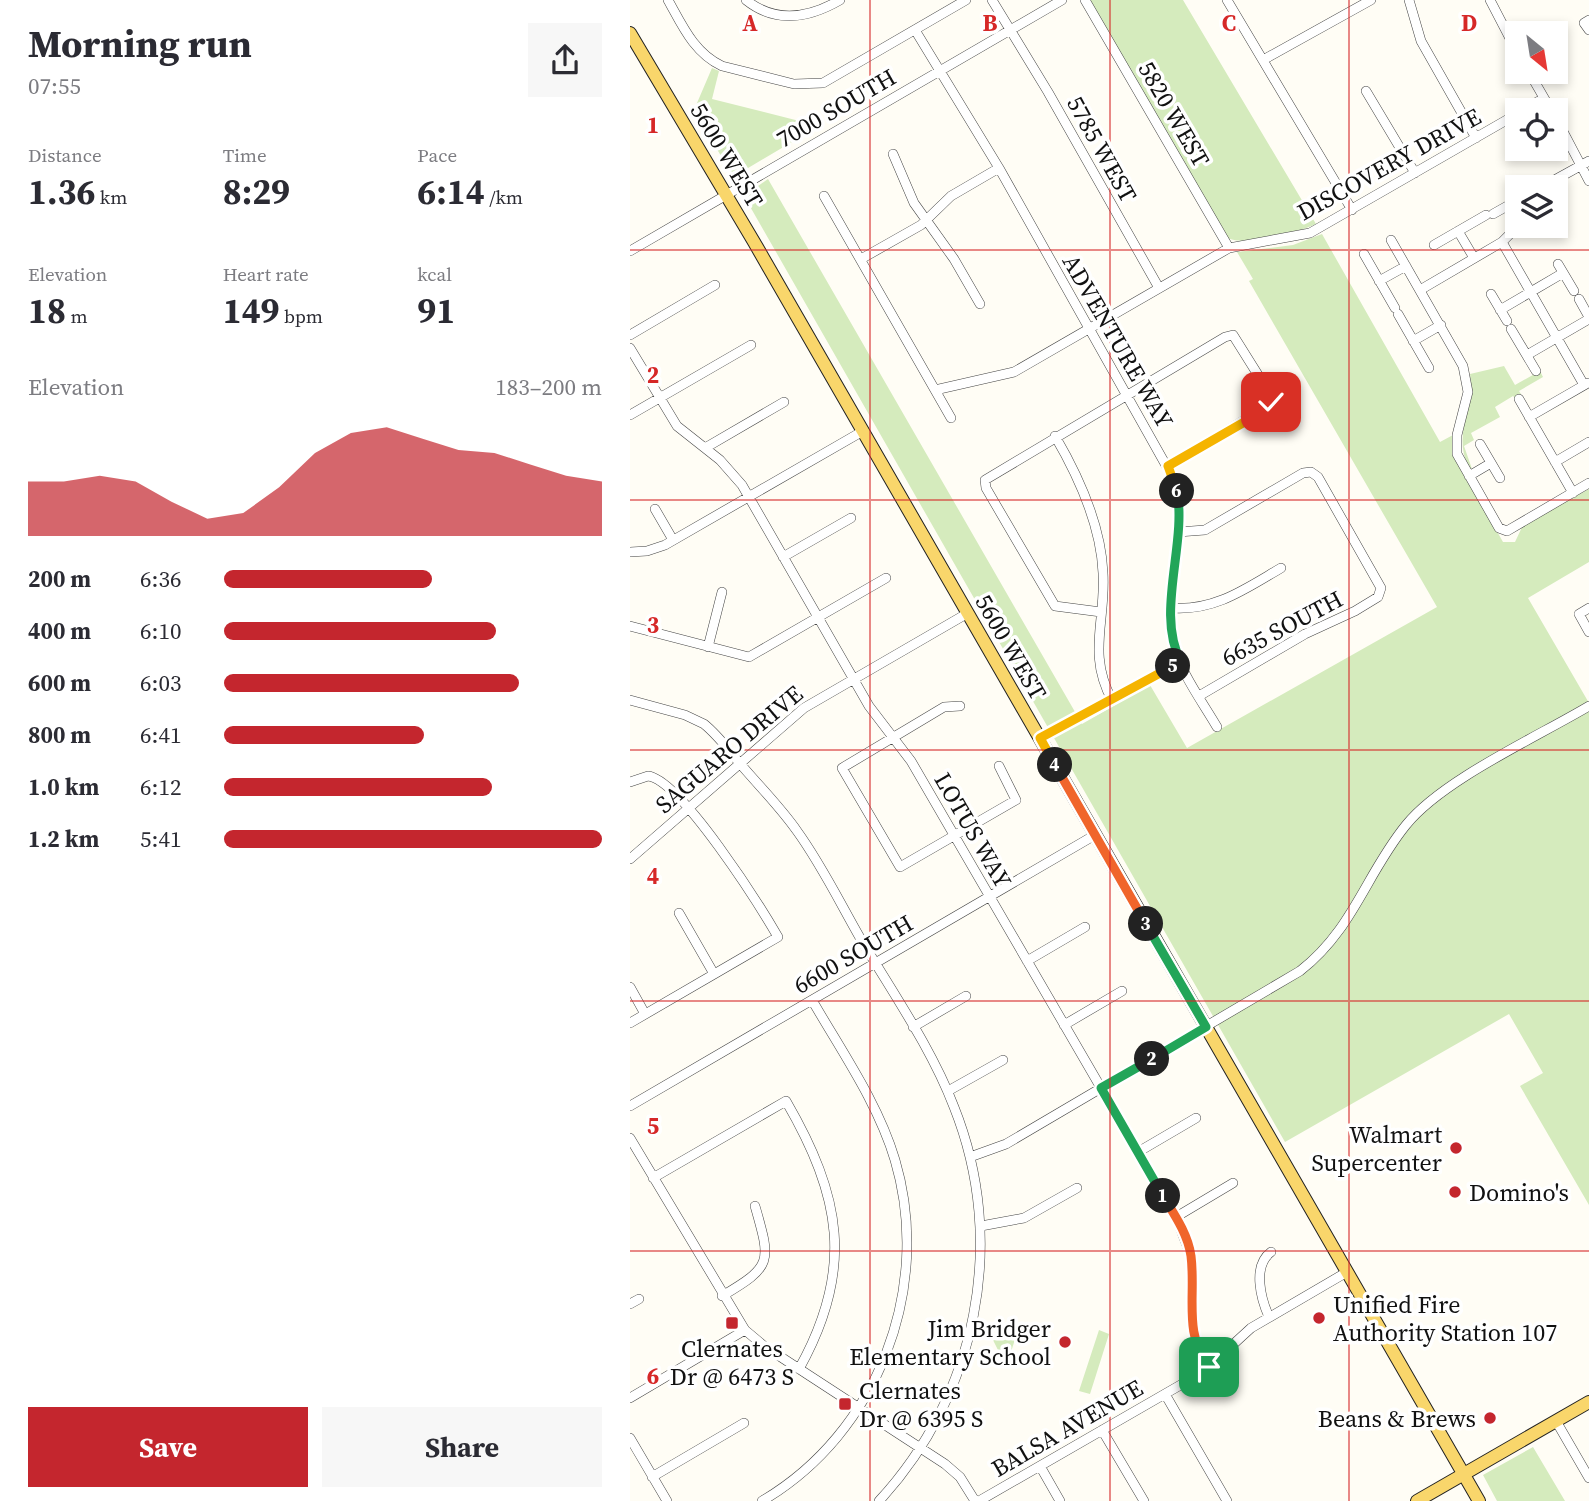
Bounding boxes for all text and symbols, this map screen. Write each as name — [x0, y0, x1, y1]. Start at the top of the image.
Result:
text: A — [742, 7, 758, 39]
text: B — [983, 7, 998, 39]
text: C — [1222, 7, 1236, 39]
text: D — [1461, 7, 1477, 39]
text: Morning run — [28, 18, 252, 70]
north arrow — [1505, 21, 1568, 84]
map controls — [1505, 21, 1568, 238]
button: share — [528, 23, 602, 97]
street label: 5820 WEST — [1130, 55, 1218, 173]
street label: 7000 SOUTH — [770, 60, 902, 156]
text: 07:55 — [28, 70, 81, 102]
street label: 5785 WEST — [1059, 90, 1145, 209]
street label: 5600 WEST — [683, 96, 772, 214]
button: locate — [1505, 98, 1568, 161]
street label: DISCOVERY DRIVE — [1291, 100, 1487, 228]
text: 1 — [647, 109, 659, 141]
text: Distance — [28, 142, 102, 168]
text: Time — [223, 142, 267, 168]
text: Pace — [417, 142, 457, 168]
text: 1.36 — [28, 168, 95, 216]
text: 8:29 — [223, 168, 290, 216]
text: 6:14 — [417, 168, 485, 216]
button: layers — [1505, 175, 1568, 238]
text: km — [95, 184, 127, 210]
text: /km — [485, 184, 523, 210]
street label: ADVENTURE WAY — [1055, 248, 1181, 434]
text: Elevation — [28, 261, 107, 287]
text: Heart rate — [223, 261, 309, 287]
text: kcal — [417, 261, 452, 287]
text: 18 — [28, 287, 66, 335]
text: 149 — [223, 287, 280, 335]
text: 91 — [417, 287, 455, 335]
text: m — [66, 303, 88, 329]
text: bpm — [280, 303, 323, 329]
text: 2 — [647, 359, 659, 391]
text: Elevation — [28, 371, 124, 403]
text: 183–200 m — [495, 371, 602, 403]
pin — [1241, 372, 1301, 432]
icon: check — [1252, 383, 1290, 421]
pin: 6 — [1160, 474, 1194, 508]
text: 6 — [1171, 477, 1182, 503]
text: 200 m — [28, 563, 91, 595]
text: 6:36 — [140, 563, 181, 595]
street label: 6635 SOUTH — [1216, 582, 1348, 674]
street label: 5600 WEST — [967, 588, 1055, 706]
text: 3 — [647, 609, 659, 641]
text: 400 m — [28, 615, 91, 647]
text: 6:10 — [140, 615, 181, 647]
pin: 5 — [1156, 648, 1190, 684]
text: 5 — [1167, 652, 1178, 678]
text: 600 m — [28, 667, 91, 699]
text: 6:03 — [140, 667, 181, 699]
street label: SAGUARO DRIVE — [648, 677, 810, 821]
text: 800 m — [28, 719, 91, 751]
text: 6:41 — [140, 719, 181, 751]
pin: 4 — [1038, 748, 1072, 782]
text: 4 — [1049, 751, 1060, 777]
street label: LOTUS WAY — [927, 766, 1019, 894]
text: 1.0 km — [28, 771, 99, 803]
text: 6:12 — [140, 771, 181, 803]
text: 1.2 km — [28, 823, 99, 855]
text: 5:41 — [140, 823, 181, 855]
text: 4 — [647, 860, 659, 892]
street label: 6600 SOUTH — [787, 906, 919, 1002]
pin: 3 — [1128, 906, 1164, 942]
text: 3 — [1140, 910, 1151, 936]
pin: 2 — [1134, 1042, 1170, 1076]
text: 2 — [1146, 1045, 1157, 1071]
text: 5 — [647, 1110, 659, 1142]
place label: Walmart Supercenter — [1311, 1118, 1442, 1179]
marker: Walmart Supercenter — [1448, 1140, 1464, 1156]
place label: Domino's — [1469, 1176, 1569, 1209]
pin: 1 — [1146, 1178, 1180, 1214]
text: 1 — [1157, 1182, 1168, 1208]
marker: Domino's — [1447, 1184, 1463, 1200]
place label: Unified Fire Authority Station 107 — [1333, 1288, 1557, 1349]
marker: Unified Fire Authority Station 107 — [1311, 1310, 1327, 1326]
place label: Jim Bridger Elementary School — [849, 1312, 1051, 1373]
marker: Clernates Dr @ 6473 S — [724, 1315, 740, 1331]
place label: Clernates Dr @ 6473 S — [670, 1332, 794, 1393]
marker: Jim Bridger Elementary School — [1057, 1334, 1073, 1350]
pin — [1179, 1337, 1239, 1397]
icon: arrive — [1190, 1348, 1228, 1386]
text: 6 — [647, 1360, 659, 1392]
street label: BALSA AVENUE — [985, 1371, 1149, 1485]
place label: Clernates Dr @ 6395 S — [859, 1374, 983, 1435]
marker: Clernates Dr @ 6395 S — [837, 1396, 853, 1412]
place label: Beans & Brews — [1318, 1402, 1476, 1435]
button: Save — [28, 1407, 308, 1487]
button: Share — [322, 1407, 602, 1487]
marker: Beans & Brews — [1482, 1410, 1498, 1426]

